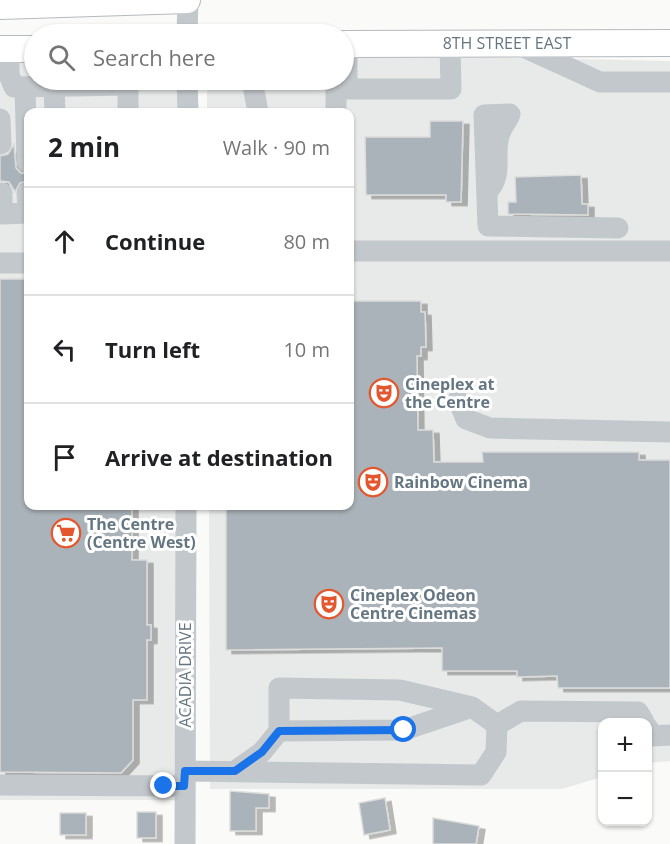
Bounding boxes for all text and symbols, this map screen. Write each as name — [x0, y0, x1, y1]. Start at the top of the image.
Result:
search box — [24, 24, 354, 90]
street label: 8TH STREET EAST — [443, 32, 572, 54]
icon: search — [45, 41, 78, 74]
text: Search here — [93, 42, 216, 72]
text: 2 min — [48, 129, 120, 165]
text: Walk · 90 m — [223, 134, 330, 161]
icon: ahead — [48, 225, 81, 258]
text: Continue — [105, 226, 205, 256]
text: 80 m — [283, 228, 330, 255]
icon: left — [48, 333, 81, 366]
text: Turn left — [105, 334, 200, 364]
text: 10 m — [283, 336, 330, 363]
place label: Cineplex at the Centre — [405, 373, 495, 413]
theatre icon: Cineplex at the Centre — [368, 377, 400, 409]
icon: arrive — [48, 441, 81, 474]
text: Arrive at destination — [105, 442, 333, 472]
theatre icon: Rainbow Cinema — [357, 466, 389, 498]
place label: Rainbow Cinema — [394, 471, 528, 493]
place label: The Centre (Centre West) — [87, 513, 196, 553]
supermarket icon: The Centre (Centre West) — [50, 517, 82, 549]
place label: Cineplex Odeon Centre Cinemas — [350, 584, 476, 624]
theatre icon: Cineplex Odeon Centre Cinemas — [313, 588, 345, 620]
street label: ACADIA DRIVE — [174, 622, 196, 728]
route start — [390, 716, 416, 742]
map controls — [598, 718, 652, 826]
button: + — [598, 718, 652, 772]
route end — [150, 772, 176, 798]
button: − — [598, 772, 652, 826]

